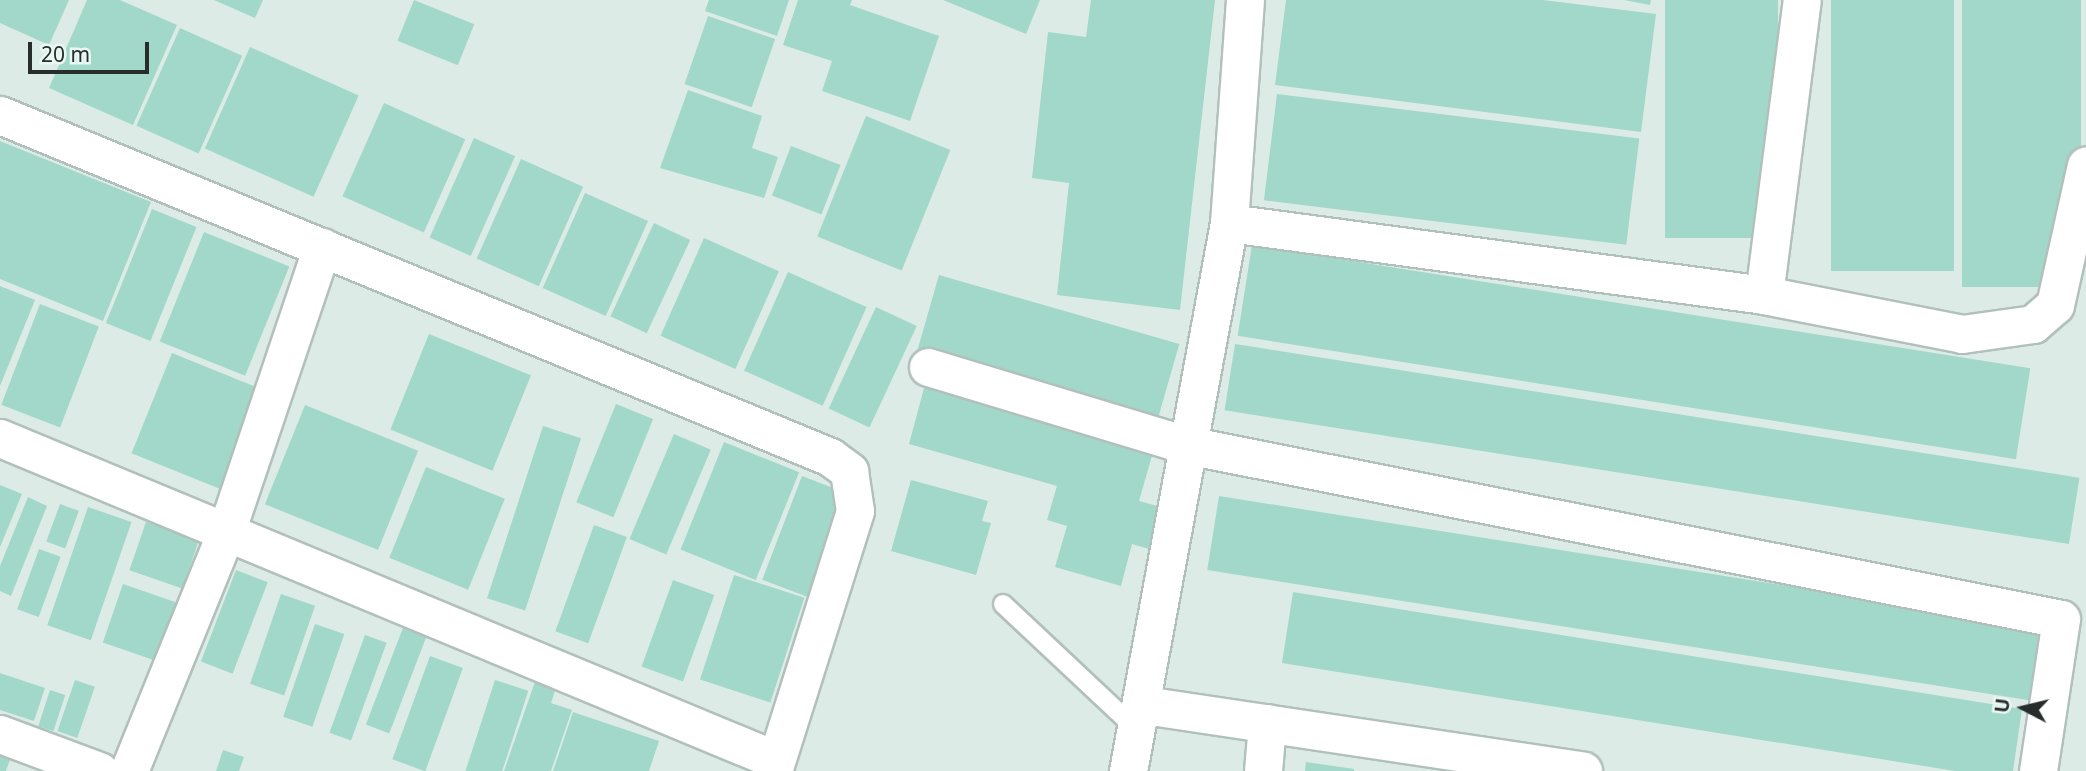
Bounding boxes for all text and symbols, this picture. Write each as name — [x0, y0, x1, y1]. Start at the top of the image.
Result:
scale bar — [32, 28, 152, 72]
text: 20 m — [41, 40, 90, 68]
north arrow — [1988, 673, 2058, 743]
text: U — [1988, 697, 2016, 714]

